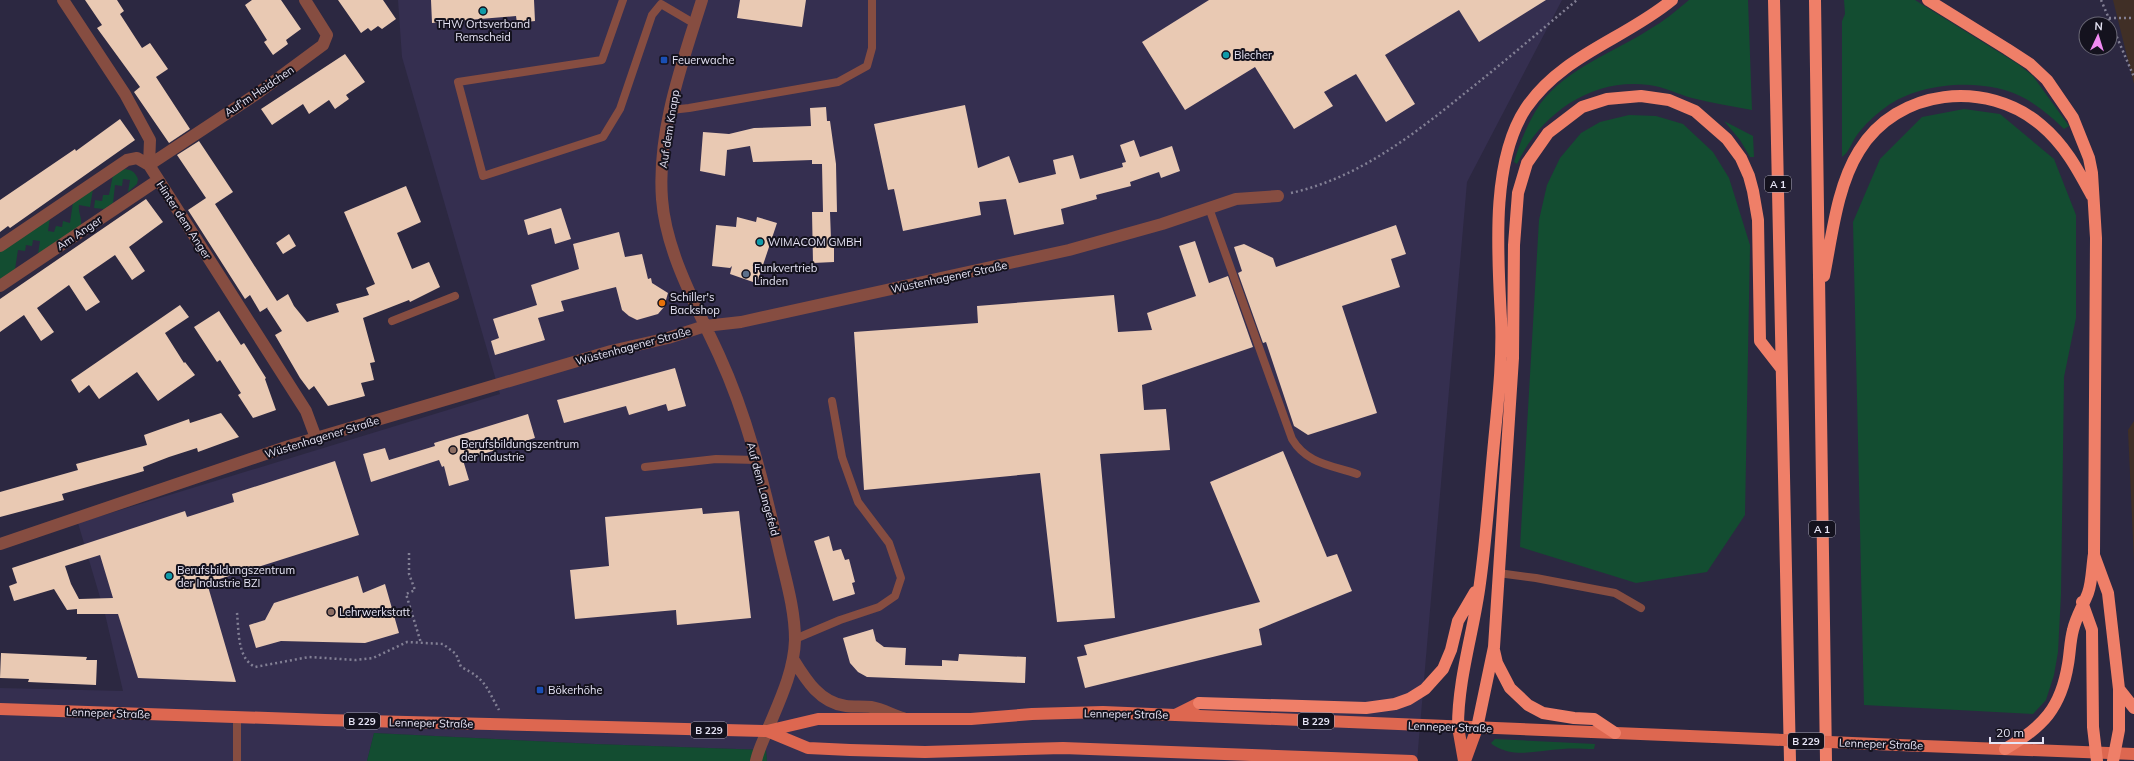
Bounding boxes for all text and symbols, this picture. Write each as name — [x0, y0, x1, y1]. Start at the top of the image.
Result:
marker: THW Ortsverband Remscheid — [478, 6, 488, 16]
north arrow — [2078, 16, 2118, 56]
place label: THW Ortsverband Remscheid — [436, 17, 530, 44]
text: N — [2094, 19, 2103, 33]
place label: Blecher — [1234, 48, 1272, 62]
marker: Blecher — [1221, 50, 1231, 60]
place label: Feuerwache — [672, 53, 735, 67]
marker: Feuerwache — [659, 55, 669, 65]
street label: Auf'm Heidchen — [221, 63, 297, 119]
street label: Auf dem Knapp — [656, 88, 682, 169]
road number: A 1 — [1765, 176, 1791, 192]
street label: Hinter dem Anger — [154, 178, 214, 262]
street label: Am Anger — [54, 213, 104, 253]
place label: WIMACOM GMBH — [768, 235, 862, 249]
marker: WIMACOM GMBH — [755, 237, 765, 247]
street label: Wüstenhagener Straße — [889, 258, 1009, 296]
place label: Funkvertrieb Linden — [754, 261, 818, 288]
marker: Funkvertrieb Linden — [741, 269, 751, 279]
place label: Schiller's Backshop — [670, 290, 720, 317]
marker: Schiller's Backshop — [657, 298, 667, 308]
street label: Wüstenhagener Straße — [574, 324, 692, 368]
street label: Wüstenhagener Straße — [263, 413, 381, 461]
place label: Berufsbildungszentrum der Industrie — [461, 437, 579, 464]
street label: Auf dem Langefeld — [744, 441, 782, 537]
marker: Berufsbildungszentrum der Industrie — [448, 445, 458, 455]
road number: A 1 — [1809, 521, 1835, 537]
place label: Berufsbildungszentrum der Industrie BZI — [177, 563, 295, 590]
marker: Berufsbildungszentrum der Industrie BZI — [164, 571, 174, 581]
place label: Lehrwerkstatt — [339, 605, 410, 619]
marker: Lehrwerkstatt — [326, 607, 336, 617]
place label: Bökerhöhe — [548, 683, 602, 697]
marker: Bökerhöhe — [535, 685, 545, 695]
street label: Lenneper Straße — [66, 705, 150, 721]
street label: Lenneper Straße — [1084, 706, 1168, 722]
road number: B 229 — [344, 713, 380, 729]
road number: B 229 — [1298, 713, 1334, 729]
street label: Lenneper Straße — [389, 715, 473, 731]
street label: Lenneper Straße — [1408, 719, 1492, 735]
scale bar — [1990, 719, 2043, 745]
road number: B 229 — [691, 722, 727, 738]
text: 20 m — [1996, 725, 2024, 740]
road number: B 229 — [1788, 733, 1824, 749]
street label: Lenneper Straße — [1839, 736, 1923, 752]

